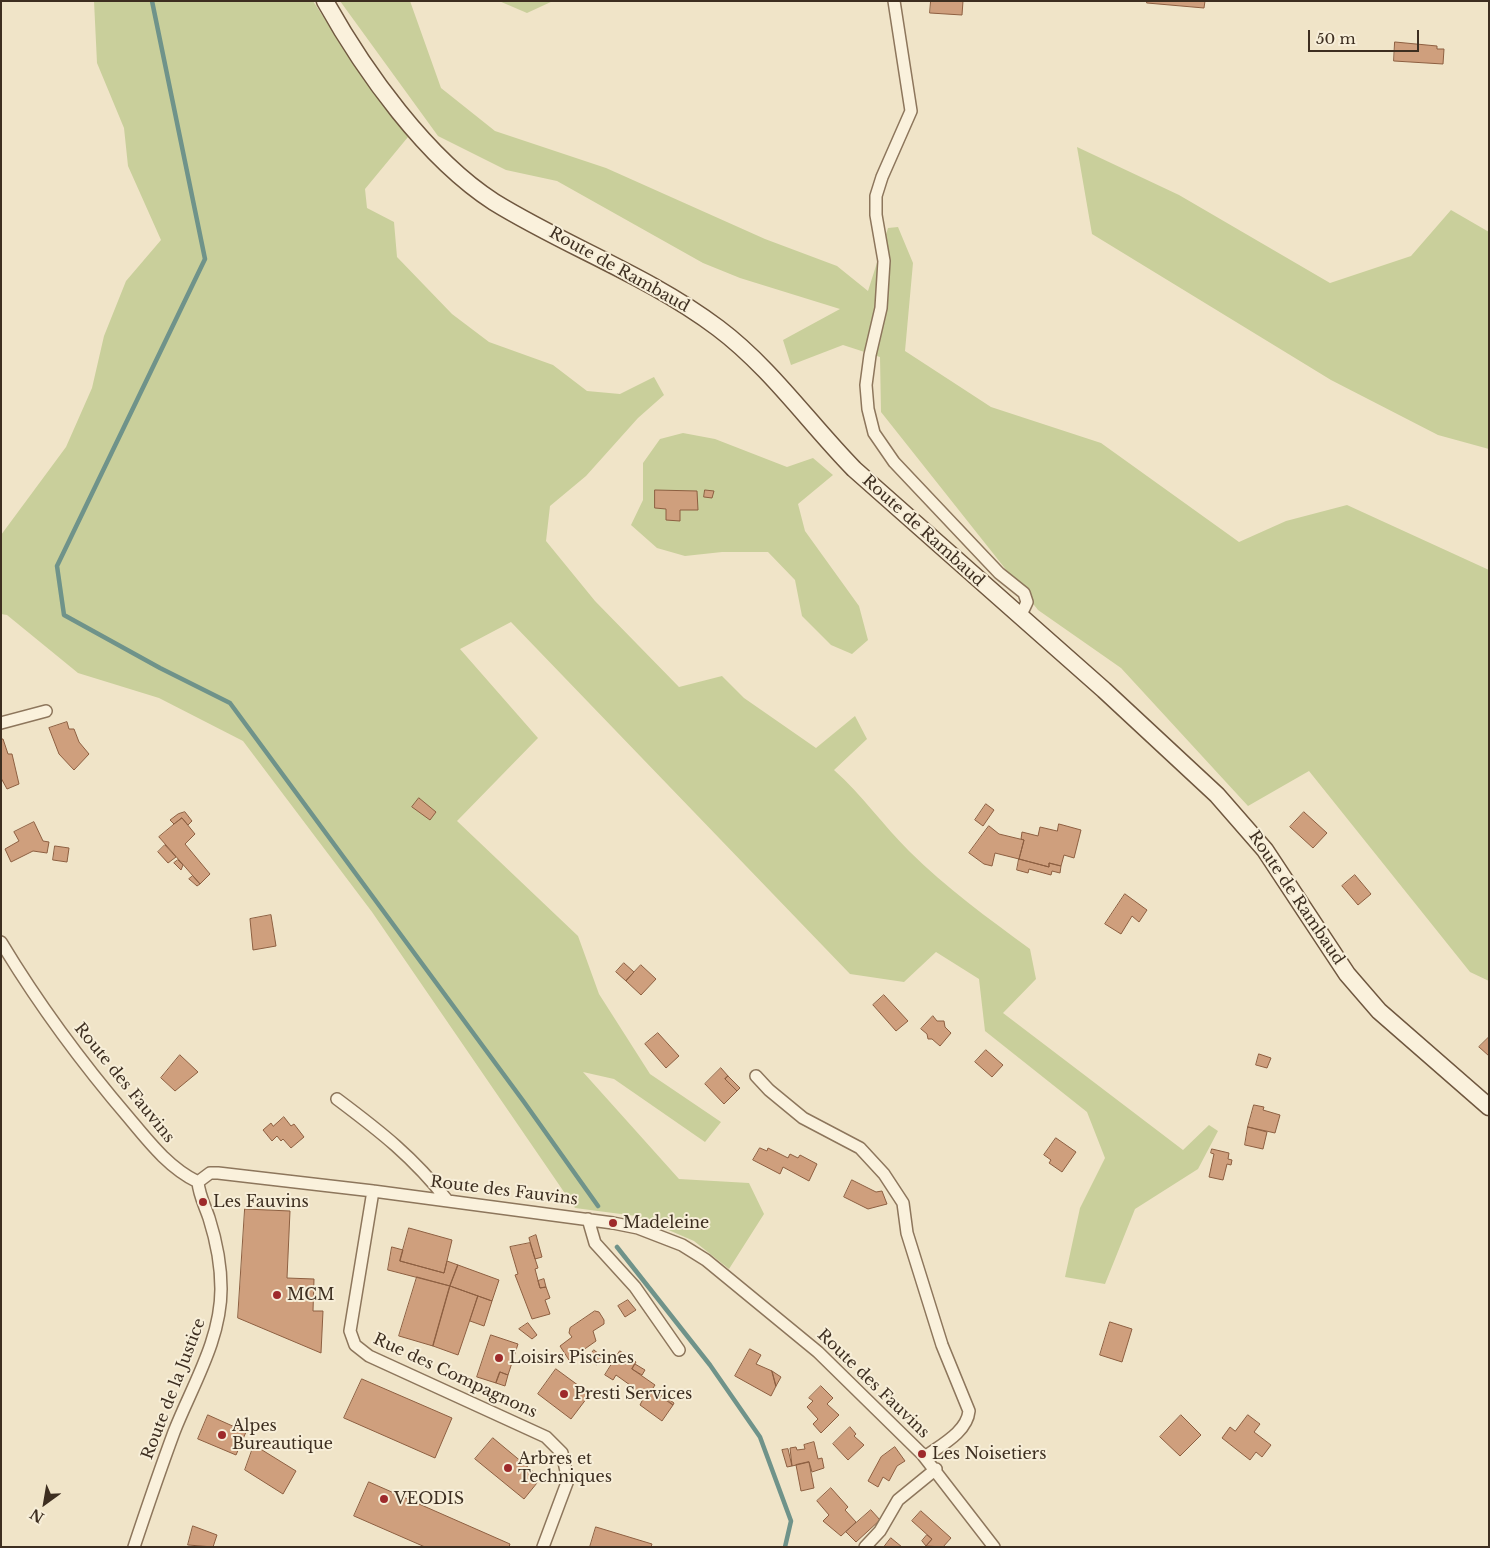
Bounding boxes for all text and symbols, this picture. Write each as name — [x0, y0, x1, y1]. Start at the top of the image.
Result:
scale bar — [1310, 20, 1421, 52]
text: 50 m — [1316, 29, 1356, 48]
street label: Route de Rambaud — [545, 223, 693, 317]
street label: Route de Rambaud — [858, 471, 988, 591]
street label: Route de Rambaud — [1244, 827, 1348, 969]
street label: Route des Fauvins — [70, 1019, 178, 1147]
street label: Route des Fauvins — [429, 1172, 579, 1210]
place label: Les Fauvins — [213, 1192, 309, 1212]
marker: Les Fauvins — [197, 1196, 209, 1208]
place label: Madeleine — [623, 1213, 709, 1233]
marker: Madeleine — [607, 1217, 619, 1229]
place label: MCM — [287, 1285, 335, 1305]
marker: MCM — [271, 1289, 283, 1301]
street label: Route de la Justice — [138, 1316, 210, 1462]
street label: Route des Fauvins — [813, 1326, 933, 1442]
street label: Rue des Compagnons — [370, 1330, 540, 1422]
place label: Loisirs Piscines — [509, 1348, 634, 1368]
marker: Loisirs Piscines — [493, 1352, 505, 1364]
place label: Presti Services — [574, 1384, 692, 1404]
marker: Presti Services — [558, 1388, 570, 1400]
place label: Alpes Bureautique — [232, 1416, 333, 1454]
marker: Alpes Bureautique — [216, 1429, 228, 1441]
place label: Les Noisetiers — [932, 1444, 1047, 1464]
marker: Les Noisetiers — [916, 1448, 928, 1460]
place label: Arbres et Techniques — [518, 1449, 612, 1487]
marker: Arbres et Techniques — [502, 1462, 514, 1474]
north arrow — [20, 1478, 70, 1528]
place label: VEODIS — [394, 1489, 464, 1509]
marker: VEODIS — [378, 1493, 390, 1505]
text: N — [27, 1505, 47, 1527]

